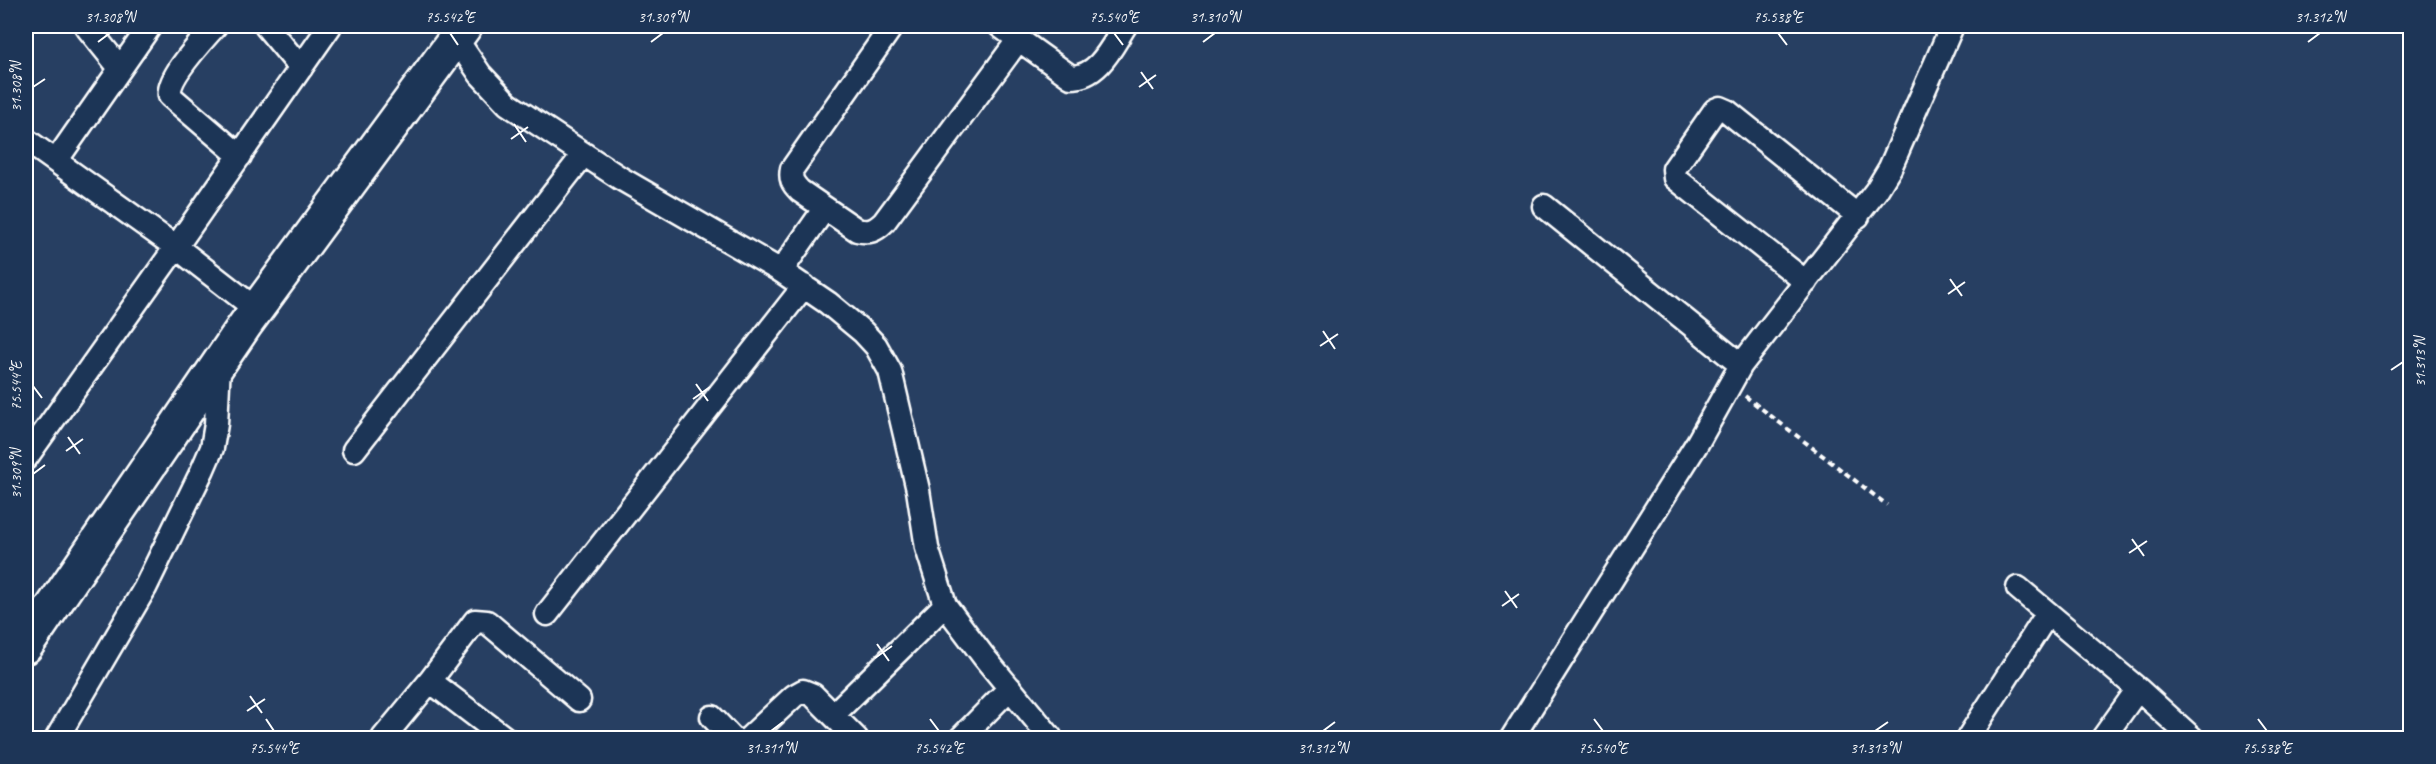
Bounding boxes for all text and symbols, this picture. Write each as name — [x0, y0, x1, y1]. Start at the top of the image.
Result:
text: 31.308°N — [85, 8, 138, 27]
text: 75.542°E — [426, 8, 477, 27]
text: 31.309°N — [638, 8, 691, 27]
text: 75.540°E — [1090, 8, 1141, 27]
text: 31.310°N — [1190, 8, 1243, 27]
text: 75.538°E — [1754, 8, 1805, 27]
text: 31.312°N — [2295, 8, 2348, 27]
text: 31.308°N — [7, 59, 26, 112]
text: 31.313°N — [2411, 334, 2430, 387]
text: 75.544°E — [7, 359, 26, 410]
text: 31.309°N — [7, 446, 26, 499]
text: 75.544°E — [250, 739, 301, 758]
text: 31.311°N — [746, 739, 799, 758]
text: 75.542°E — [915, 739, 966, 758]
text: 31.312°N — [1298, 739, 1351, 758]
text: 75.540°E — [1579, 739, 1630, 758]
text: 31.313°N — [1850, 739, 1903, 758]
text: 75.538°E — [2243, 739, 2294, 758]

